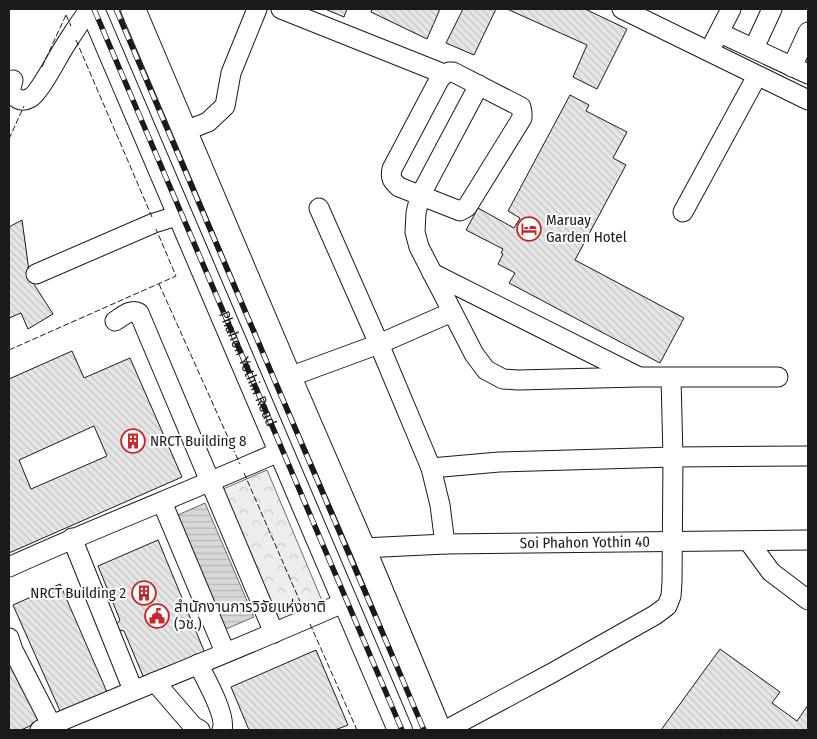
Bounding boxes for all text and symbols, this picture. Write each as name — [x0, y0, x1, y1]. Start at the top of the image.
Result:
place label: Maruay Garden Hotel — [546, 211, 627, 246]
hotel icon: Maruay Garden Hotel — [516, 216, 542, 242]
street label: Phahon Yothin Road — [215, 308, 280, 429]
building icon: NRCT Building 8 — [120, 428, 146, 454]
place label: NRCT Building 8 — [150, 432, 247, 450]
street label: Soi Phahon Yothin 40 — [520, 533, 650, 552]
building icon: NRCT Building 2 — [131, 580, 157, 606]
place label: NRCT Building 2 — [30, 584, 126, 602]
place label: สำนักงานการวิจัยแห่งชาติ (วช.) — [174, 598, 326, 633]
public building icon: สำนักงานการวิจัยแห่งชาติ (วช.) — [144, 603, 170, 629]

